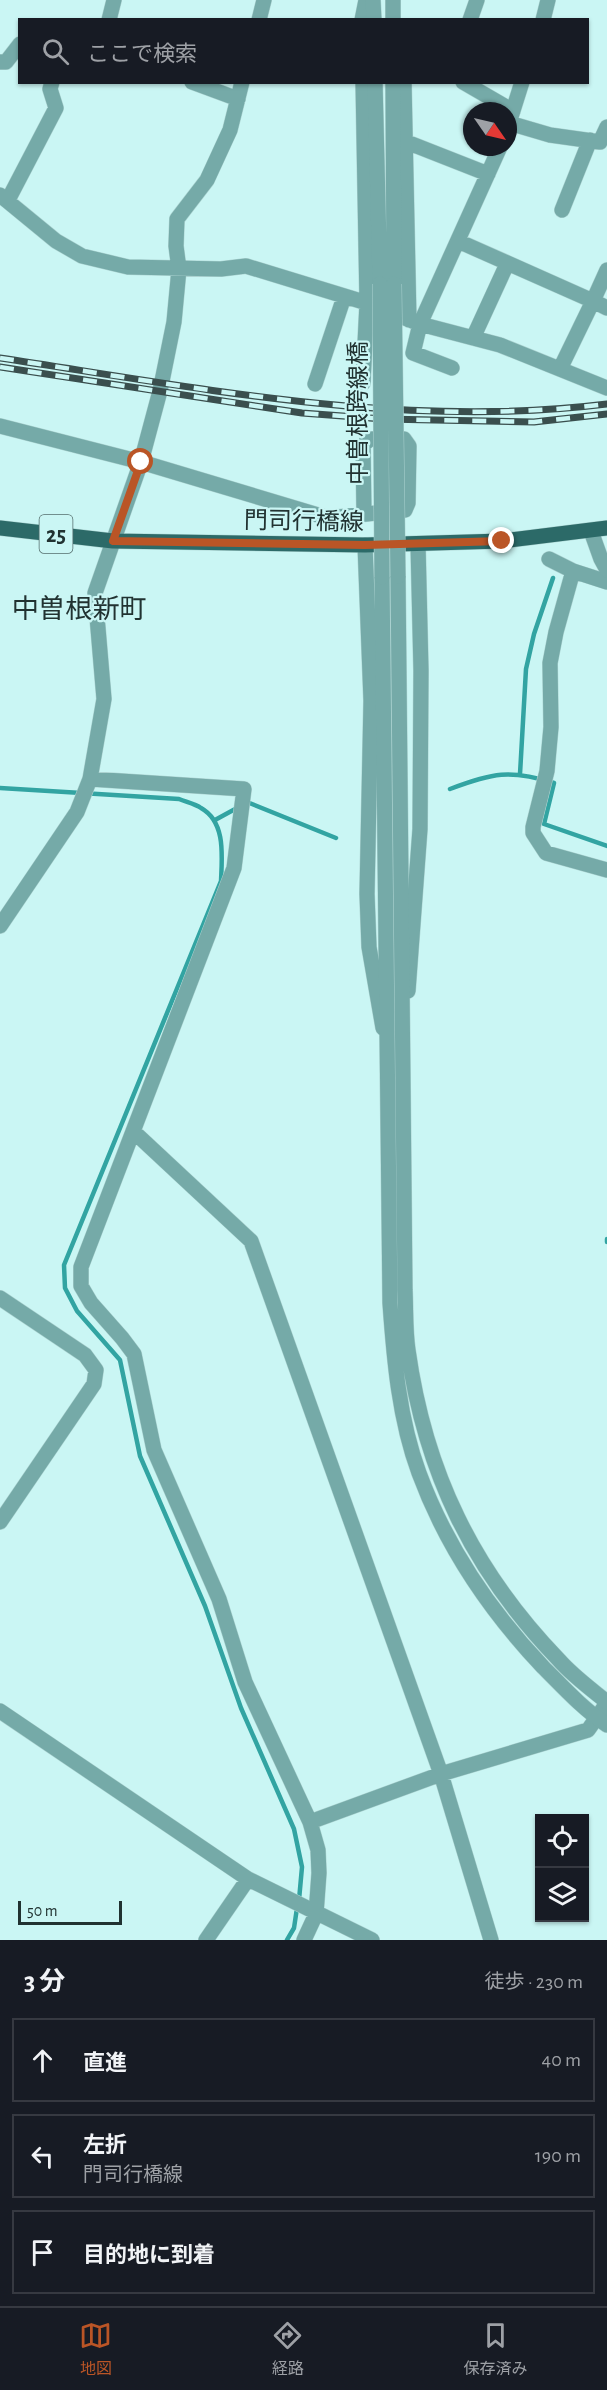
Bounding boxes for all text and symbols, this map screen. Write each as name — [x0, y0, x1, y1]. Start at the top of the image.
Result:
search box — [18, 18, 589, 84]
icon: search — [39, 35, 72, 68]
text: ここで検索 — [87, 43, 197, 65]
north arrow — [463, 102, 517, 156]
street label: 中曽根跨線橋 — [345, 341, 371, 485]
route start — [127, 448, 153, 474]
street label: 門司行橋線 — [244, 507, 364, 535]
road number: 25 — [40, 515, 72, 553]
route end — [488, 527, 514, 553]
district label: 中曽根新町 — [12, 595, 147, 623]
map controls — [535, 1814, 589, 1922]
button: locate — [535, 1814, 589, 1868]
button: layers — [535, 1868, 589, 1922]
scale bar — [18, 1898, 122, 1926]
text: 50 m — [27, 1903, 58, 1919]
text: 3 分 — [24, 1969, 65, 1995]
text: 徒歩 · 230 m — [485, 1972, 583, 1992]
icon: ahead — [26, 2044, 59, 2077]
text: 40 m — [542, 2050, 581, 2070]
text: 直進 — [83, 2052, 127, 2074]
text: 左折 — [83, 2134, 127, 2156]
icon: left — [26, 2140, 59, 2173]
text: 190 m — [535, 2146, 581, 2166]
text: 門司行橋線 — [83, 2165, 183, 2185]
icon: arrive — [26, 2236, 59, 2269]
text: 目的地に到着 — [83, 2244, 215, 2266]
tab: 地図 — [79, 2319, 112, 2379]
tab: 経路 — [271, 2319, 304, 2379]
tab: 保存済み — [463, 2319, 527, 2379]

